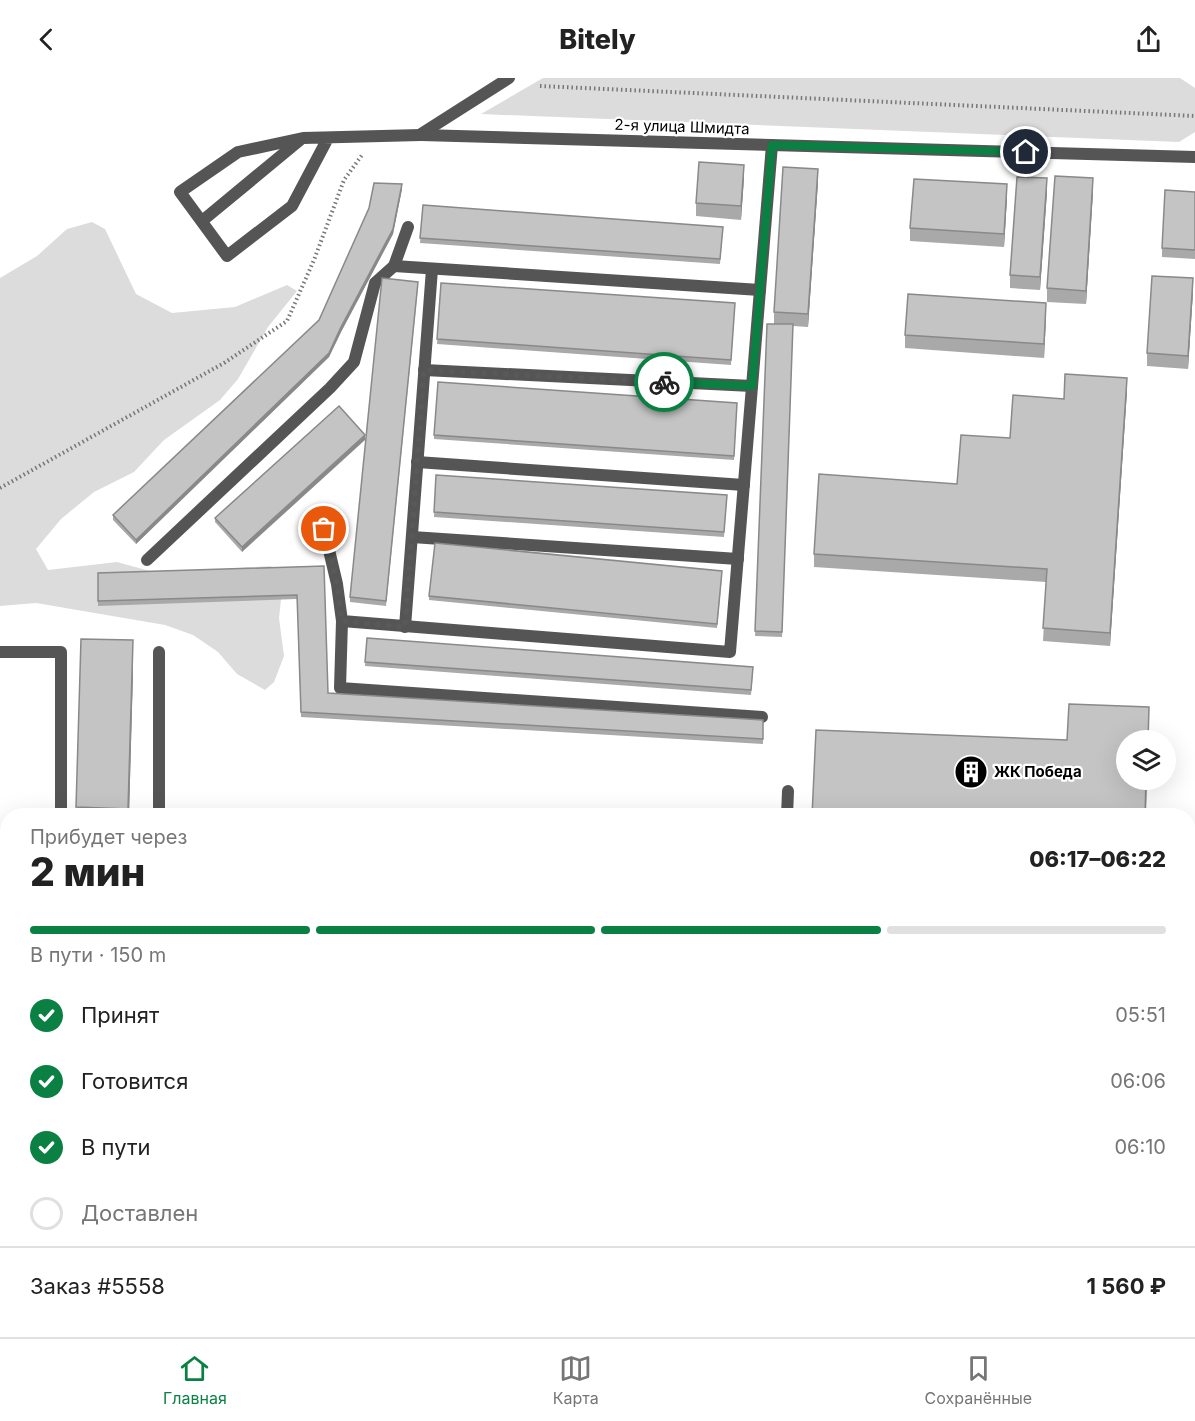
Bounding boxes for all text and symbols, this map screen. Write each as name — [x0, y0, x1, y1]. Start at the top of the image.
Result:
icon: back — [30, 23, 63, 56]
text: Bitely — [559, 23, 636, 56]
icon: share — [1132, 23, 1165, 56]
street label: 2-я улица Шмидта — [614, 115, 750, 138]
pin — [1000, 126, 1051, 177]
icon: home — [1009, 135, 1042, 168]
courier — [634, 352, 694, 412]
icon: bike — [648, 366, 681, 399]
pin — [298, 503, 349, 554]
icon: bag — [307, 512, 340, 545]
map controls — [1116, 730, 1176, 790]
button: layers — [1116, 730, 1176, 790]
building icon: ЖК Победа — [953, 754, 989, 790]
place label: ЖК Победа — [994, 762, 1082, 781]
text: Прибудет через — [30, 825, 187, 849]
text: 06:17–06:22 — [1029, 846, 1166, 872]
text: 2 мин — [30, 848, 145, 895]
text: В пути · 150 m — [30, 943, 166, 967]
icon: check — [30, 999, 63, 1032]
text: Принят — [81, 1002, 159, 1028]
text: 05:51 — [1115, 1003, 1166, 1027]
icon: check — [30, 1065, 63, 1098]
text: Готовится — [81, 1068, 188, 1094]
text: 06:06 — [1110, 1069, 1166, 1093]
icon: check — [30, 1131, 63, 1164]
text: В пути — [81, 1134, 150, 1160]
text: 06:10 — [1114, 1135, 1166, 1159]
text: Доставлен — [81, 1200, 198, 1226]
text: Заказ #5558 — [30, 1273, 165, 1299]
text: 1 560 ₽ — [1087, 1273, 1166, 1299]
tab: Главная — [163, 1352, 227, 1408]
tab: Карта — [553, 1352, 599, 1408]
tab: Сохранённые — [925, 1352, 1032, 1408]

